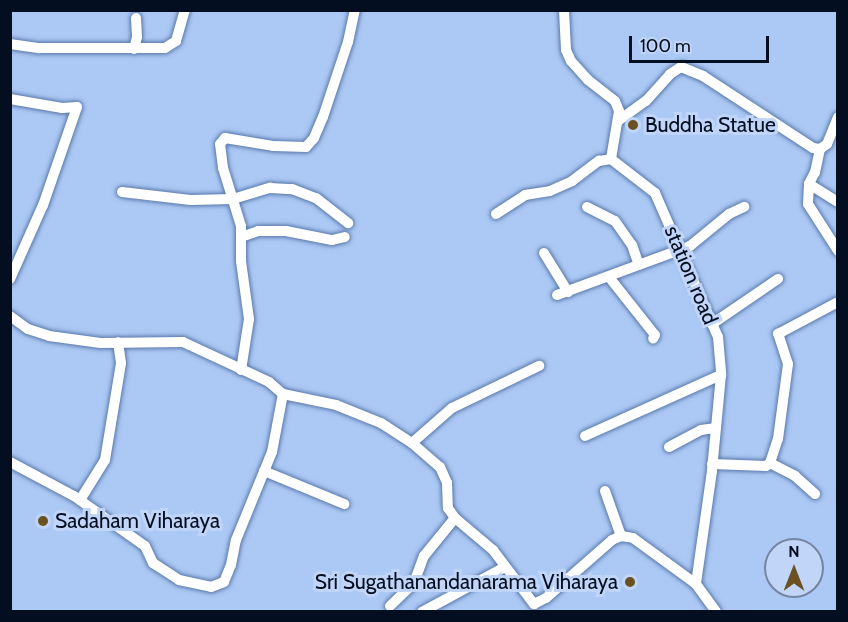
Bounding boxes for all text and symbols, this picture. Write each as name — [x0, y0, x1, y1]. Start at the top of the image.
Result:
scale bar — [632, 24, 772, 62]
text: 100 m — [640, 35, 691, 57]
place label: Buddha Statue — [645, 112, 776, 138]
marker: Buddha Statue — [626, 118, 640, 132]
street label: station road — [659, 222, 723, 328]
place label: Sadaham Viharaya — [55, 508, 220, 534]
marker: Sadaham Viharaya — [36, 514, 50, 528]
north arrow — [764, 538, 824, 598]
text: N — [788, 542, 800, 561]
place label: Sri Sugathanandanarama Viharaya — [315, 569, 618, 595]
marker: Sri Sugathanandanarama Viharaya — [623, 575, 637, 589]

